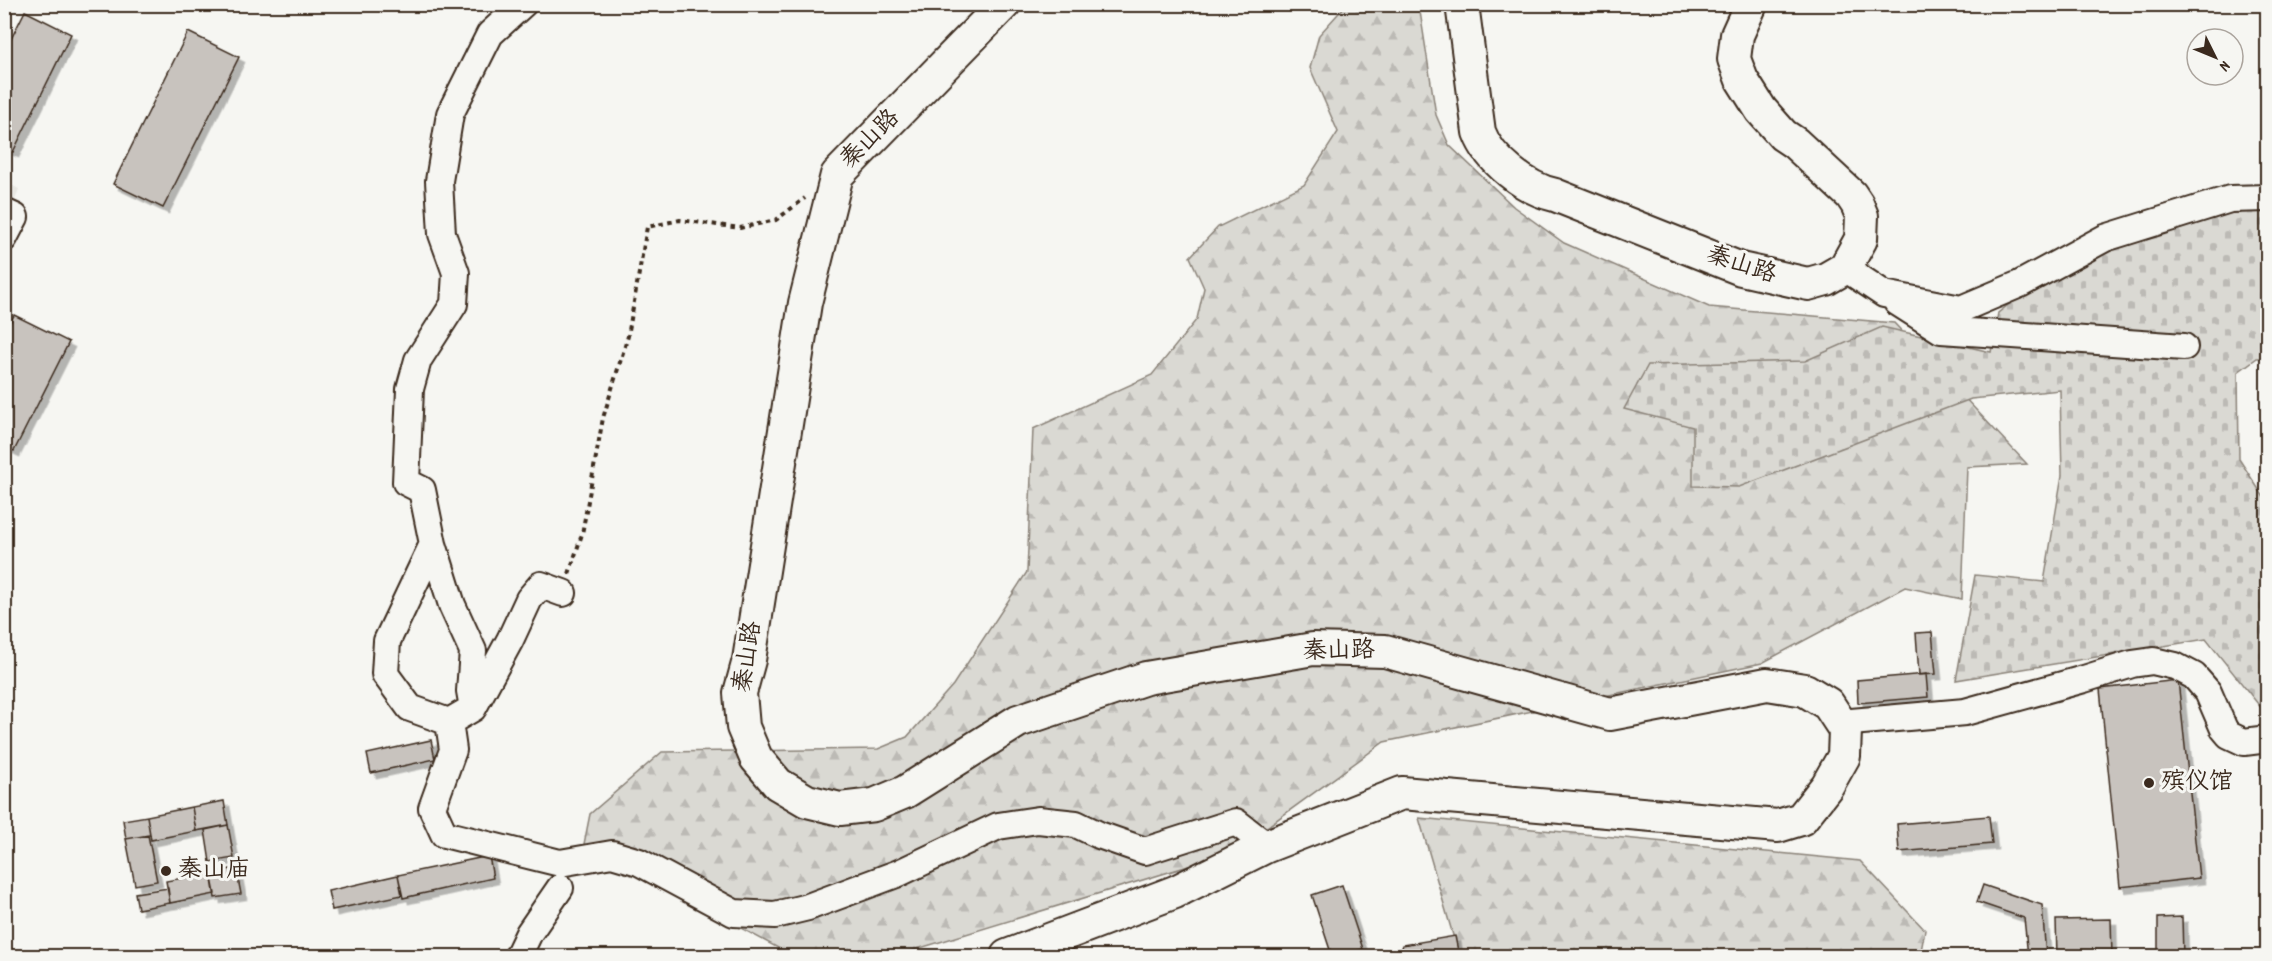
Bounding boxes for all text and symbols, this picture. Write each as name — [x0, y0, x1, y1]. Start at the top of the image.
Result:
north arrow — [2185, 27, 2245, 87]
text: N — [2213, 55, 2235, 76]
street label: 秦山路 — [834, 103, 908, 177]
street label: 秦山路 — [1702, 239, 1780, 293]
street label: 秦山路 — [727, 619, 771, 695]
street label: 秦山路 — [1303, 634, 1375, 670]
place label: 殡仪馆 — [2161, 766, 2233, 800]
marker: 殡仪馆 — [2142, 776, 2156, 790]
place label: 秦山庙 — [178, 854, 250, 888]
marker: 秦山庙 — [159, 864, 173, 878]

